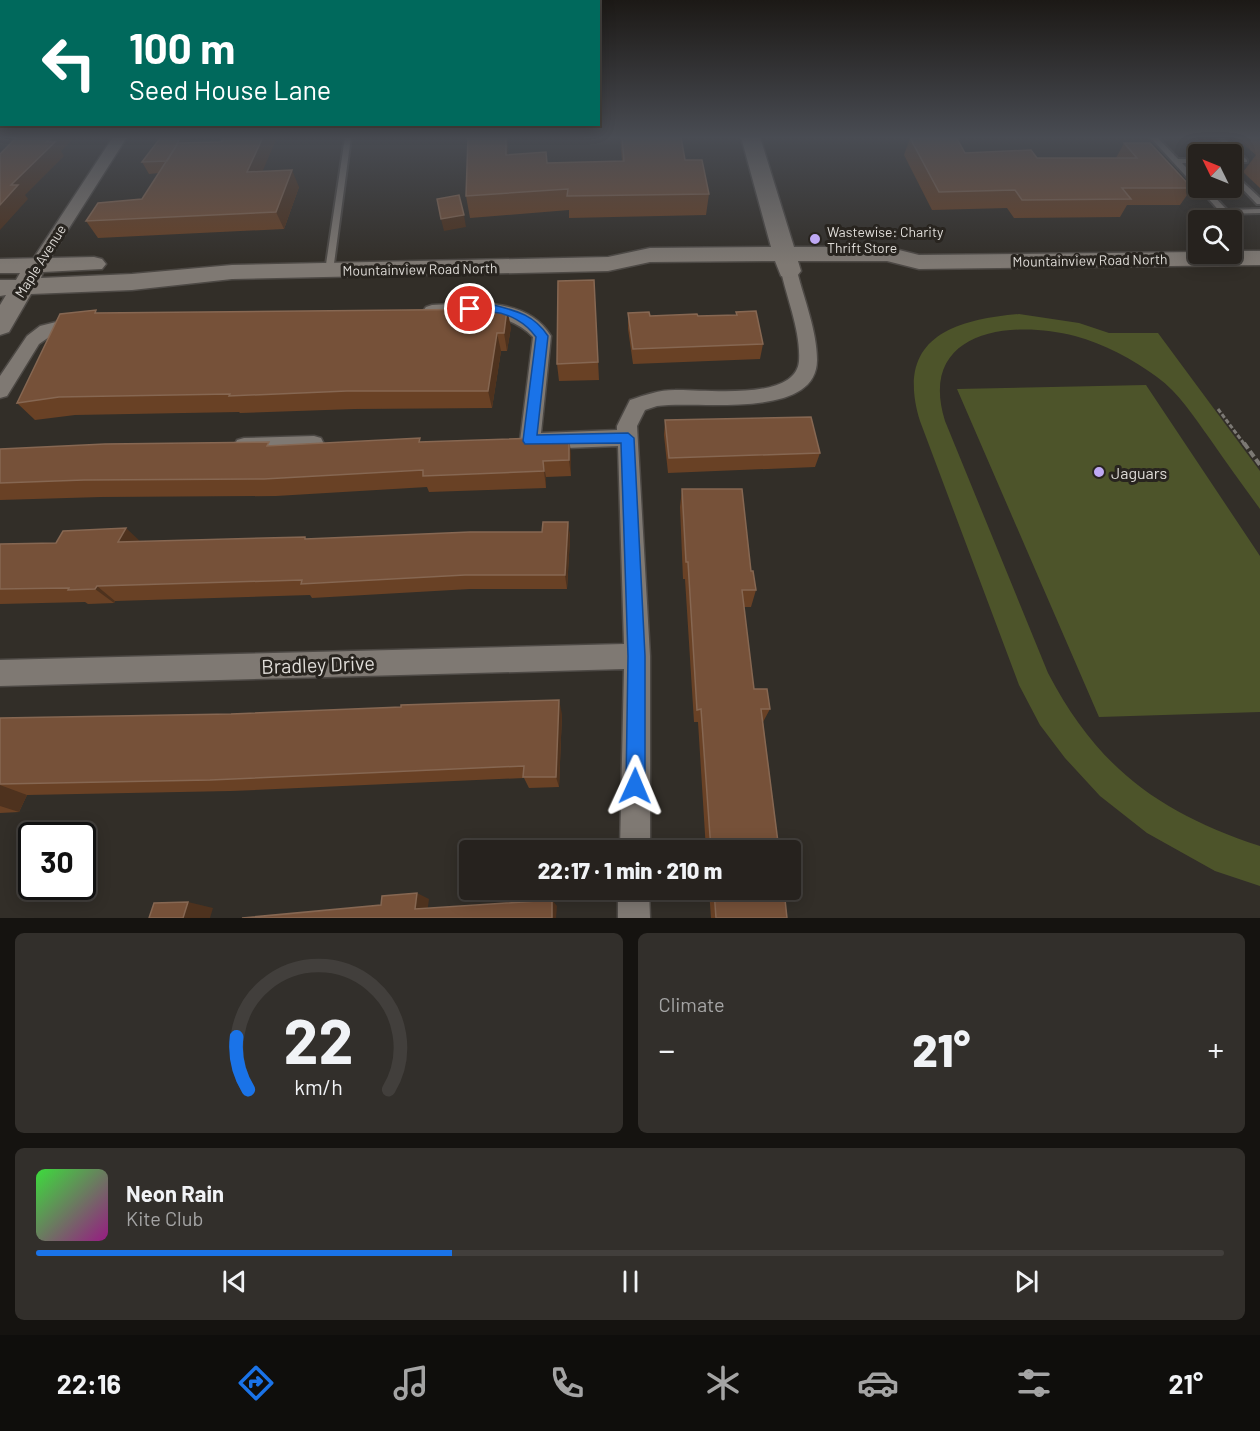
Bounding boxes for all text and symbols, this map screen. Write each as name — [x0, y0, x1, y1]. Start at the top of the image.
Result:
text: 100 m — [129, 22, 235, 72]
icon: left — [30, 24, 108, 102]
text: Seed House Lane — [129, 73, 331, 105]
north arrow — [1188, 144, 1242, 198]
map controls — [1188, 144, 1242, 264]
button: search — [1188, 210, 1242, 264]
street label: Maple Avenue — [11, 221, 69, 301]
place label: Wastewise: Charity Thrift Store — [827, 223, 944, 256]
marker: Wastewise: Charity Thrift Store — [808, 232, 822, 246]
street label: Mountainview Road North — [1012, 250, 1168, 270]
street label: Mountainview Road North — [342, 259, 498, 279]
pin — [444, 283, 495, 334]
icon: arrive — [453, 292, 486, 325]
place label: Jaguars — [1111, 463, 1167, 482]
marker: Jaguars — [1092, 465, 1106, 479]
street label: Bradley Drive — [261, 650, 375, 678]
position arrow — [603, 754, 667, 818]
speed limit sign: 30 — [18, 822, 96, 900]
text: 22:17 · 1 min · 210 m — [538, 857, 722, 883]
text: Climate — [659, 992, 725, 1016]
text: 22 — [284, 1002, 354, 1076]
text: 21° — [912, 1022, 970, 1076]
text: − — [659, 1029, 675, 1069]
text: + — [1207, 1029, 1224, 1069]
text: km/h — [294, 1074, 343, 1099]
text: Neon Rain — [126, 1180, 224, 1206]
text: Kite Club — [126, 1206, 203, 1230]
icon: previous — [218, 1265, 251, 1298]
icon: pause — [614, 1265, 647, 1298]
icon: next — [1010, 1265, 1043, 1298]
icon: directions — [235, 1362, 277, 1404]
icon: music — [390, 1362, 432, 1404]
icon: phone — [546, 1362, 588, 1404]
icon: climate — [702, 1362, 744, 1404]
icon: car — [857, 1362, 899, 1404]
icon: filters — [1013, 1362, 1055, 1404]
text: 22:16 — [57, 1367, 121, 1399]
text: 21° — [1168, 1367, 1203, 1399]

